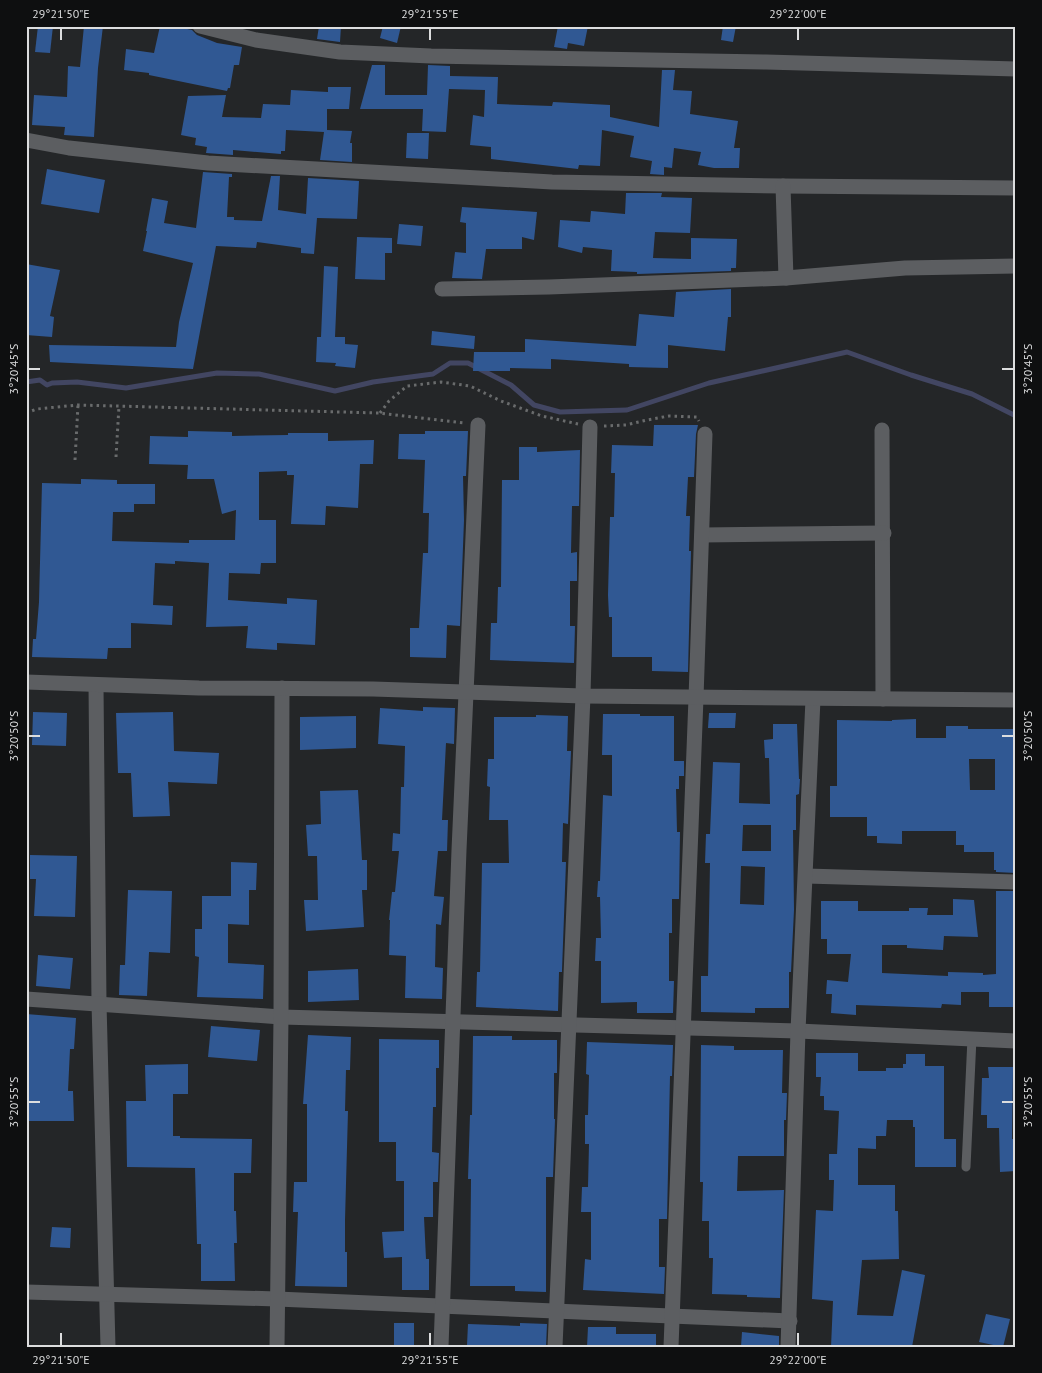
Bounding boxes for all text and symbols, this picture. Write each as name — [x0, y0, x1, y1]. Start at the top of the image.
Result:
text: 29°21'50"E — [32, 6, 90, 21]
text: 29°21'55"E — [401, 6, 459, 21]
text: 29°22'00"E — [769, 6, 827, 21]
text: 3°20'45"S — [6, 344, 21, 394]
text: 3°20'45"S — [1020, 344, 1035, 394]
text: 3°20'50"S — [6, 711, 21, 761]
text: 3°20'50"S — [1020, 711, 1035, 761]
text: 3°20'55"S — [6, 1077, 21, 1127]
text: 3°20'55"S — [1020, 1077, 1035, 1127]
text: 29°21'50"E — [32, 1352, 90, 1367]
text: 29°21'55"E — [401, 1352, 459, 1367]
text: 29°22'00"E — [769, 1352, 827, 1367]

